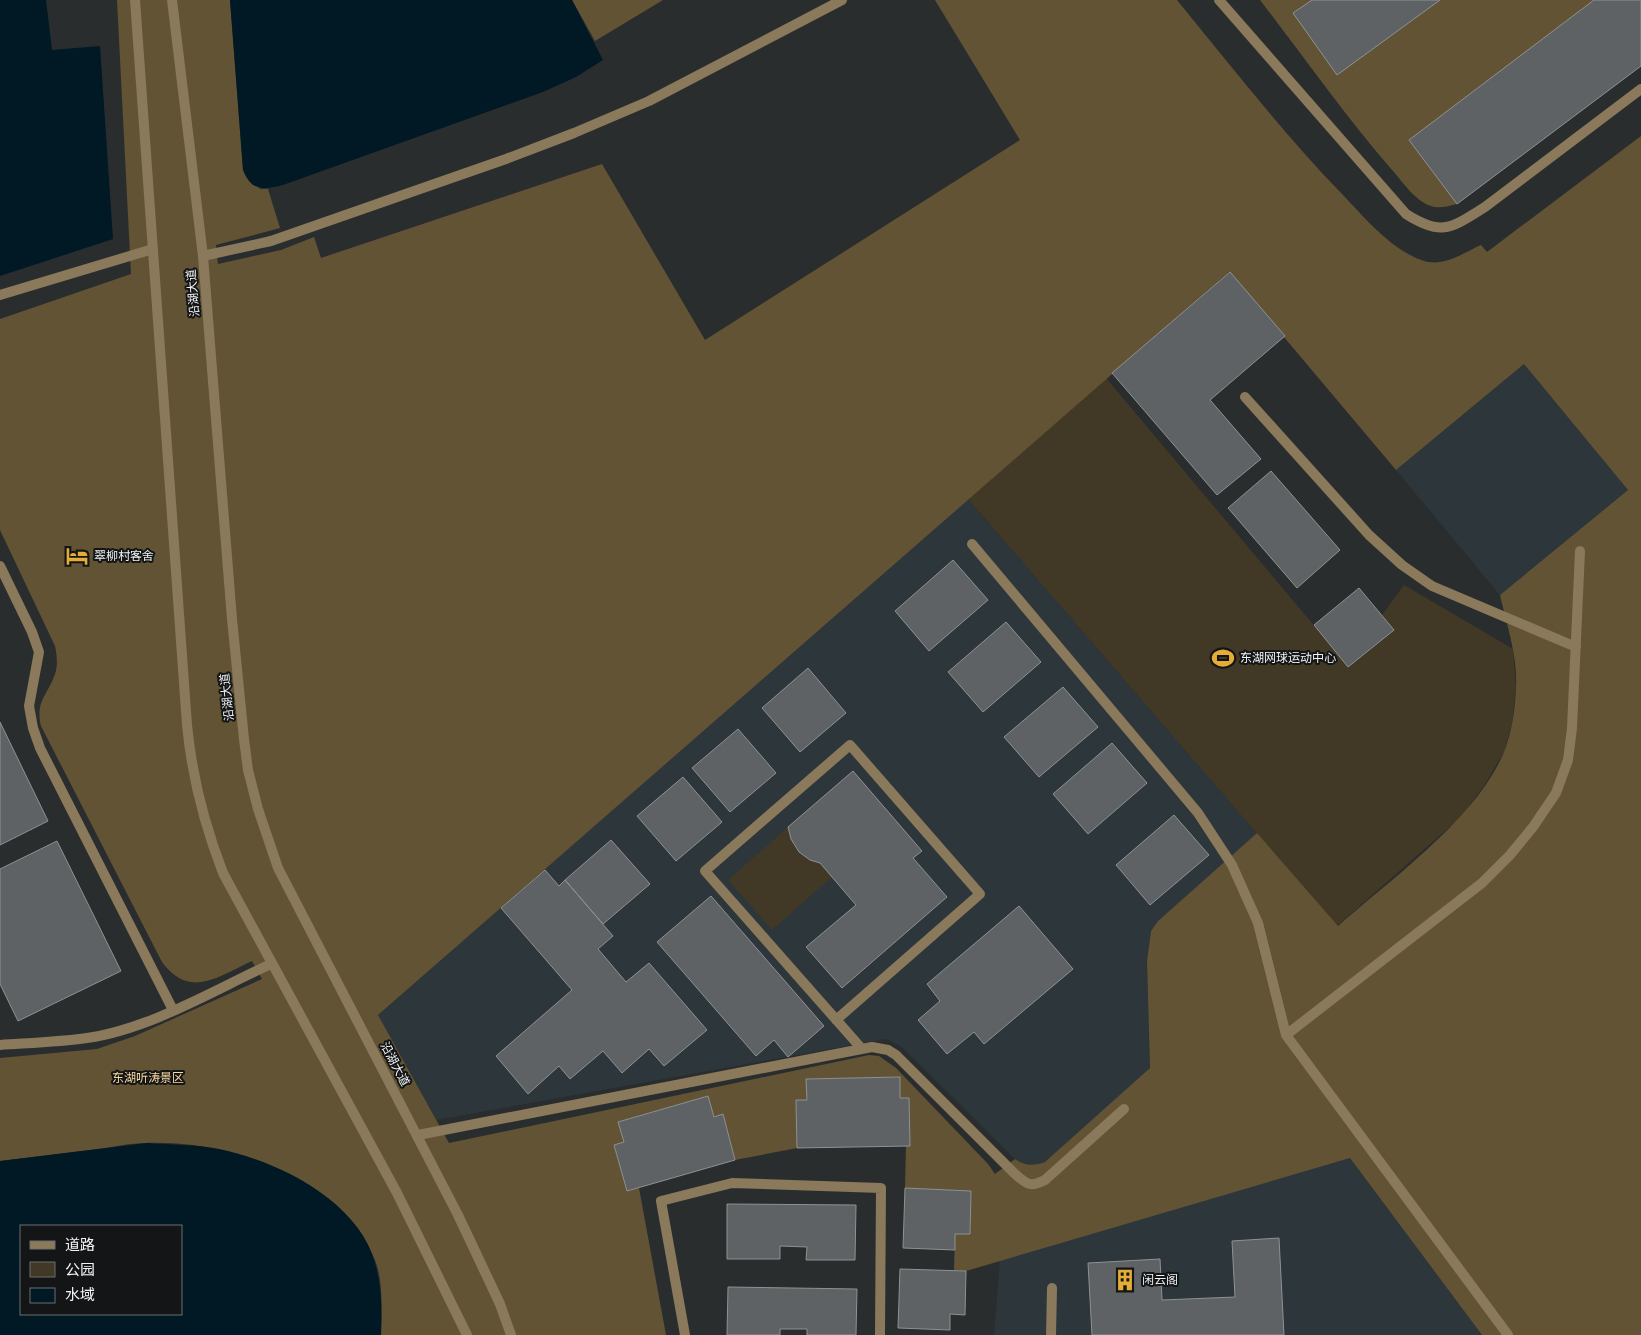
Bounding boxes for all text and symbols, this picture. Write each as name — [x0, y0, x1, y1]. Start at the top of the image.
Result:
street label: 沿湖大道 — [183, 268, 202, 318]
hotel icon: 翠柳村客舍 — [64, 543, 90, 569]
place label: 翠柳村客舍 — [94, 548, 154, 563]
sports icon: 东湖网球运动中心 — [1210, 645, 1236, 671]
place label: 东湖网球运动中心 — [1240, 650, 1336, 665]
street label: 沿湖大道 — [217, 672, 236, 722]
street label: 沿湖大道 — [378, 1039, 413, 1088]
park label: 东湖听涛景区 — [112, 1070, 184, 1085]
legend — [20, 1225, 182, 1315]
text: 道路 — [65, 1235, 95, 1254]
text: 公园 — [65, 1260, 95, 1279]
building icon: 闲云阁 — [1112, 1267, 1138, 1293]
place label: 闲云阁 — [1142, 1272, 1178, 1287]
text: 水域 — [65, 1285, 95, 1304]

